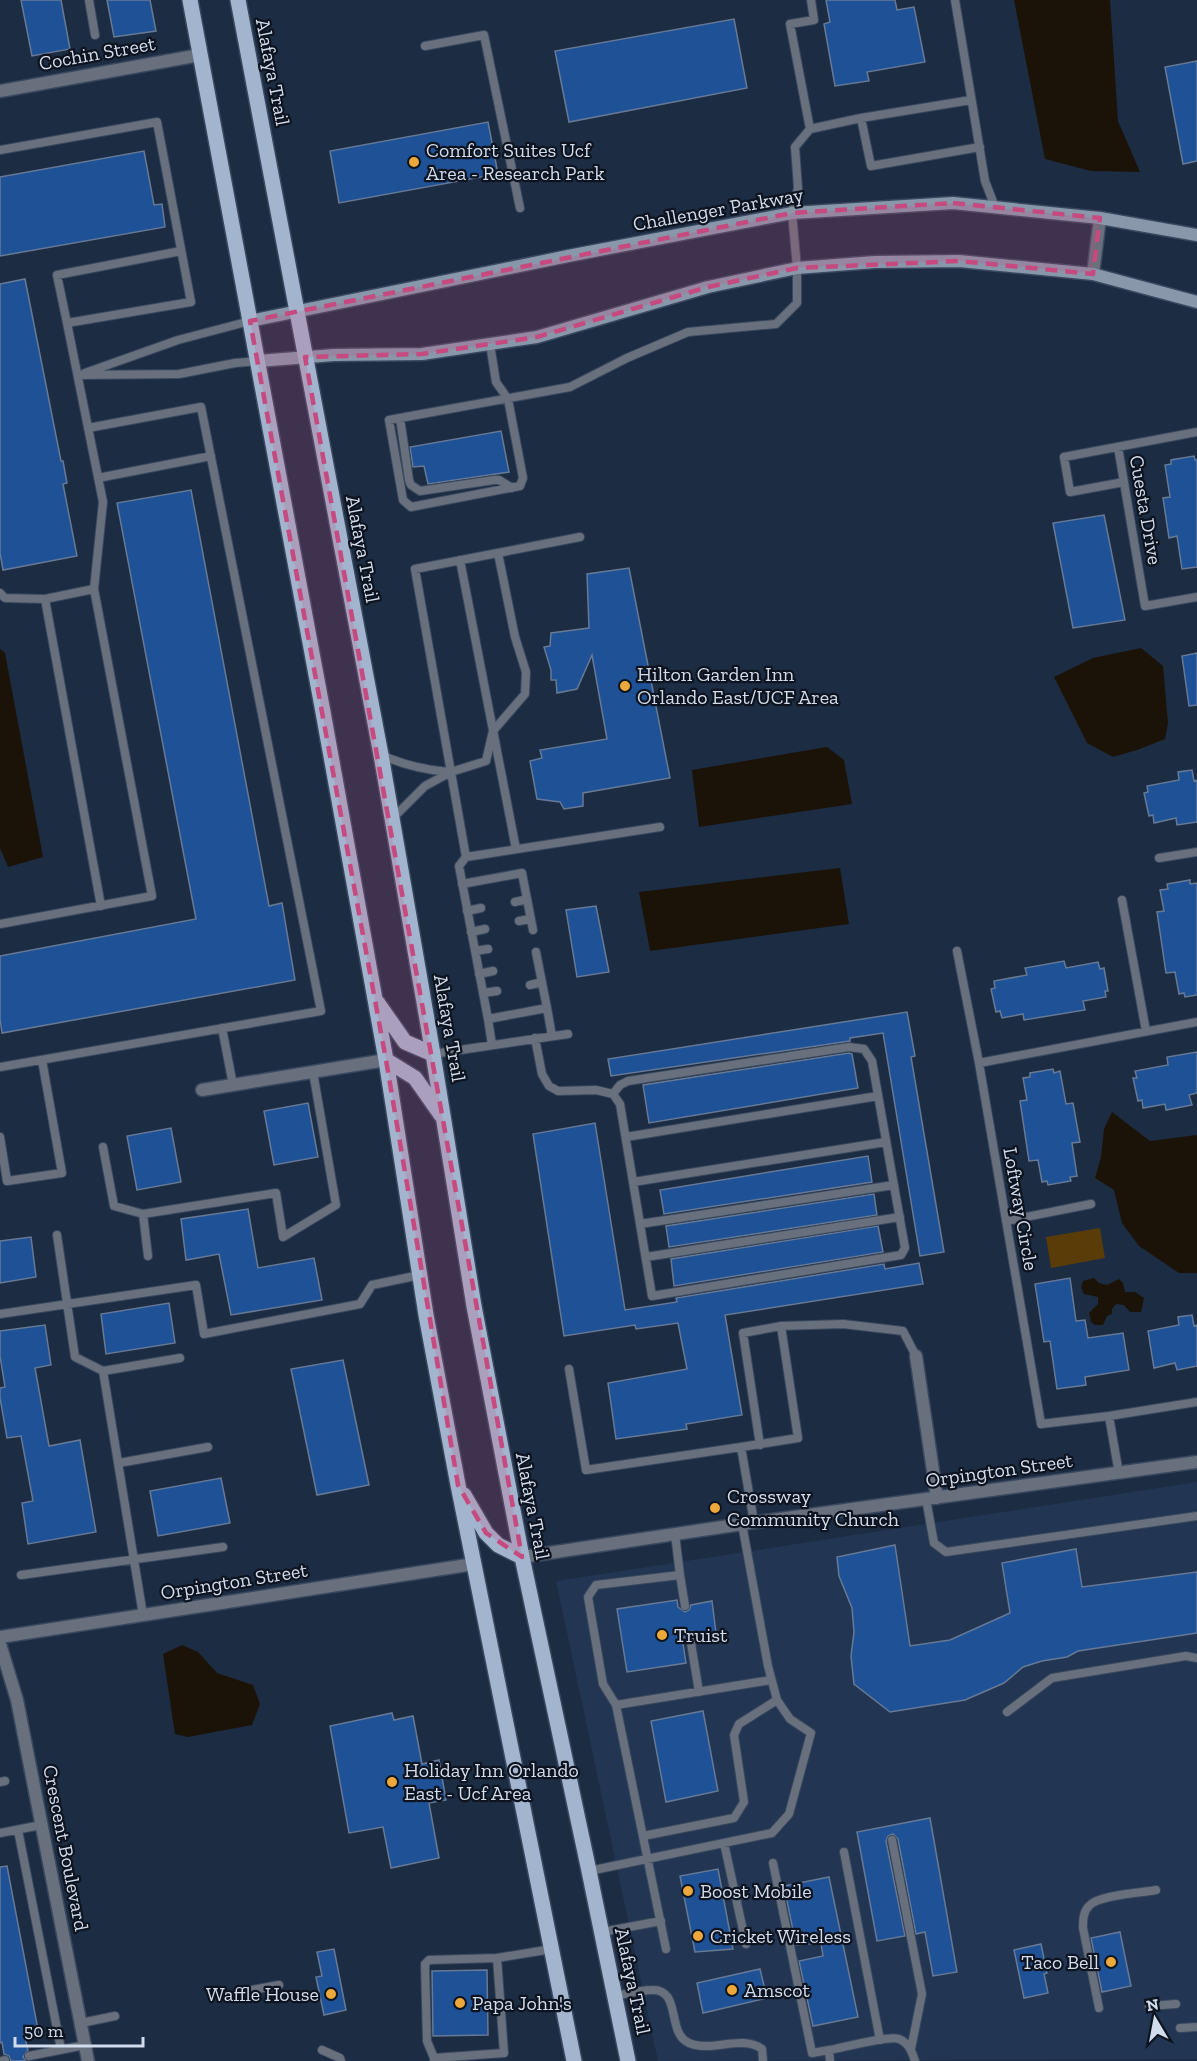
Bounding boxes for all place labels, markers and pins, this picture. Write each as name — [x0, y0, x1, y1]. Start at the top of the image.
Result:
place label: Comfort Suites Ucf Area - Research Park — [426, 138, 605, 185]
marker: Comfort Suites Ucf Area - Research Park — [407, 155, 421, 169]
place label: Hilton Garden Inn Orlando East/UCF Area — [637, 662, 839, 709]
marker: Hilton Garden Inn Orlando East/UCF Area — [618, 679, 632, 693]
place label: Crossway Community Church — [727, 1484, 900, 1531]
marker: Crossway Community Church — [708, 1501, 722, 1515]
place label: Truist — [674, 1623, 728, 1647]
marker: Truist — [655, 1628, 669, 1642]
place label: Holiday Inn Orlando East - Ucf Area — [404, 1758, 579, 1805]
marker: Holiday Inn Orlando East - Ucf Area — [385, 1775, 399, 1789]
place label: Boost Mobile — [700, 1879, 812, 1903]
marker: Boost Mobile — [681, 1884, 695, 1898]
place label: Cricket Wireless — [710, 1924, 851, 1948]
marker: Cricket Wireless — [691, 1929, 705, 1943]
place label: Taco Bell — [1021, 1950, 1099, 1974]
marker: Taco Bell — [1104, 1955, 1118, 1969]
place label: Amscot — [744, 1978, 810, 2002]
place label: Waffle House — [206, 1982, 319, 2006]
marker: Amscot — [725, 1983, 739, 1997]
marker: Waffle House — [324, 1987, 338, 2001]
place label: Papa John's — [472, 1991, 572, 2015]
marker: Papa John's — [453, 1996, 467, 2010]

